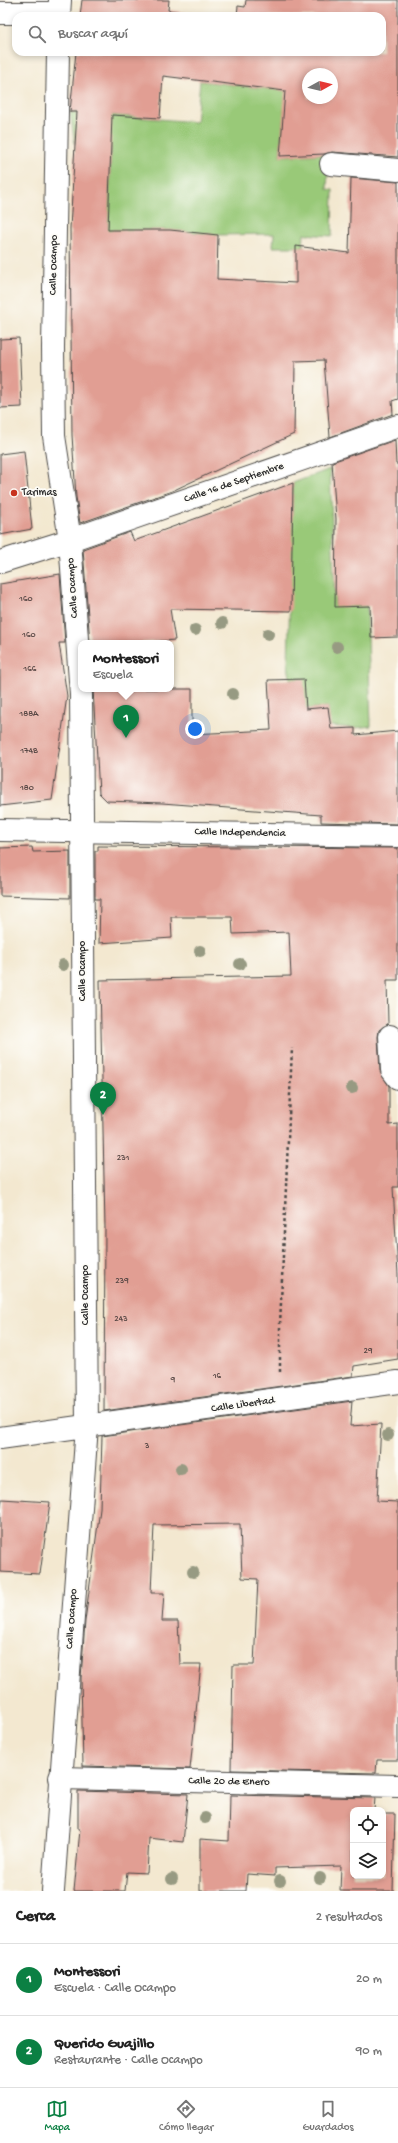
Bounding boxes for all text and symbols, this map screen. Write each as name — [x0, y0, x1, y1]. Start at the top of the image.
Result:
search box — [12, 12, 386, 56]
icon: search — [26, 23, 48, 45]
text: Buscar aquí — [58, 25, 128, 43]
north arrow — [302, 68, 338, 104]
street label: Calle Ocampo — [47, 234, 61, 295]
street label: Calle 16 de Septiembre — [183, 460, 286, 506]
place label: Tarimas — [21, 487, 58, 499]
marker: Tarimas — [9, 488, 19, 498]
street label: Calle Ocampo — [65, 557, 81, 619]
house number: 160 — [18, 594, 33, 605]
house number: 160 — [21, 630, 36, 641]
popup — [78, 640, 174, 692]
text: Montessori — [93, 650, 159, 668]
house number: 166 — [23, 664, 37, 675]
text: Escuela — [93, 668, 133, 683]
pin: 1 — [113, 705, 139, 738]
house number: 188A — [19, 709, 39, 720]
your location — [185, 719, 205, 739]
house number: 174B — [19, 746, 38, 757]
house number: 180 — [19, 783, 34, 794]
street label: Calle Independencia — [194, 826, 287, 840]
street label: Calle Ocampo — [77, 940, 89, 1001]
pin: 2 — [90, 1082, 116, 1115]
house number: 231 — [117, 1153, 130, 1164]
street label: Calle Ocampo — [80, 1264, 92, 1325]
house number: 239 — [115, 1276, 129, 1287]
house number: 243 — [114, 1314, 128, 1325]
house number: 29 — [364, 1346, 373, 1357]
house number: 16 — [212, 1371, 222, 1382]
house number: 9 — [170, 1375, 176, 1386]
street label: Calle Libertad — [210, 1394, 277, 1415]
house number: 3 — [144, 1441, 150, 1452]
street label: Calle Ocampo — [64, 1588, 80, 1650]
street label: Calle 20 de Enero — [188, 1775, 270, 1789]
map controls — [350, 1807, 386, 1879]
button: locate — [350, 1807, 386, 1843]
button: layers — [350, 1843, 386, 1879]
text: Cerca — [16, 1907, 55, 1927]
text: 2 resultados — [316, 1910, 382, 1925]
text: Montessori — [54, 1963, 121, 1981]
text: 1 — [26, 1972, 32, 1987]
text: 20 m — [356, 1972, 382, 1987]
text: Escuela · Calle Ocampo — [54, 1981, 176, 1996]
text: Querido Guajillo — [54, 2035, 154, 2053]
text: 2 — [26, 2044, 32, 2059]
text: 90 m — [356, 2044, 382, 2059]
text: Restaurante · Calle Ocampo — [54, 2053, 203, 2068]
tab: Mapa — [45, 2098, 70, 2134]
tab: Cómo llegar — [159, 2098, 213, 2134]
tab: Guardados — [303, 2098, 353, 2134]

